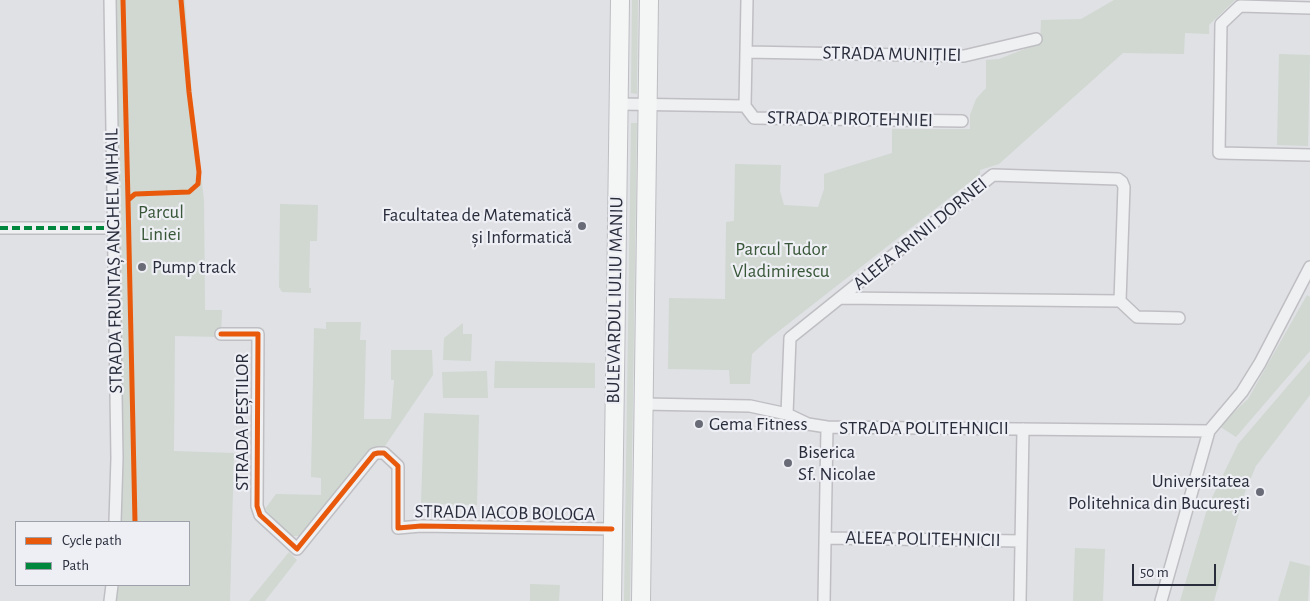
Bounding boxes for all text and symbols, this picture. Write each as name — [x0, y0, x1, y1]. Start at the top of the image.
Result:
street label: STRADA MUNIȚIEI — [822, 41, 962, 67]
street label: STRADA PIROTEHNIEI — [767, 106, 933, 132]
street label: STRADA FRUNTAȘ ANGHEL MIHAIL — [100, 128, 128, 394]
street label: ALEEA ARINII DORNEI — [848, 173, 992, 295]
street label: BULEVARDUL IULIU MANIU — [602, 196, 628, 404]
park label: Parcul Liniei — [138, 201, 184, 245]
place label: Facultatea de Matematică și Informatică — [382, 204, 572, 248]
marker: Facultatea de Matematică și Informatică — [576, 220, 588, 232]
park label: Parcul Tudor Vladimirescu — [732, 238, 830, 282]
place label: Pump track — [152, 256, 236, 278]
marker: Pump track — [136, 261, 148, 273]
street label: STRADA PEȘTILOR — [231, 353, 253, 491]
place label: Gema Fitness — [709, 413, 807, 435]
street label: STRADA POLITEHNICII — [839, 417, 1009, 439]
marker: Gema Fitness — [693, 418, 705, 430]
place label: Biserica Sf. Nicolae — [798, 441, 876, 485]
marker: Biserica Sf. Nicolae — [782, 457, 794, 469]
place label: Universitatea Politehnica din București — [1068, 470, 1250, 514]
marker: Universitatea Politehnica din București — [1254, 486, 1266, 498]
street label: STRADA IACOB BOLOGA — [414, 500, 596, 526]
legend — [15, 521, 190, 586]
street label: ALEEA POLITEHNICII — [845, 526, 1001, 552]
text: Cycle path — [62, 533, 122, 548]
scale bar — [1135, 554, 1219, 586]
text: Path — [62, 558, 89, 573]
text: 50 m — [1140, 565, 1169, 580]

